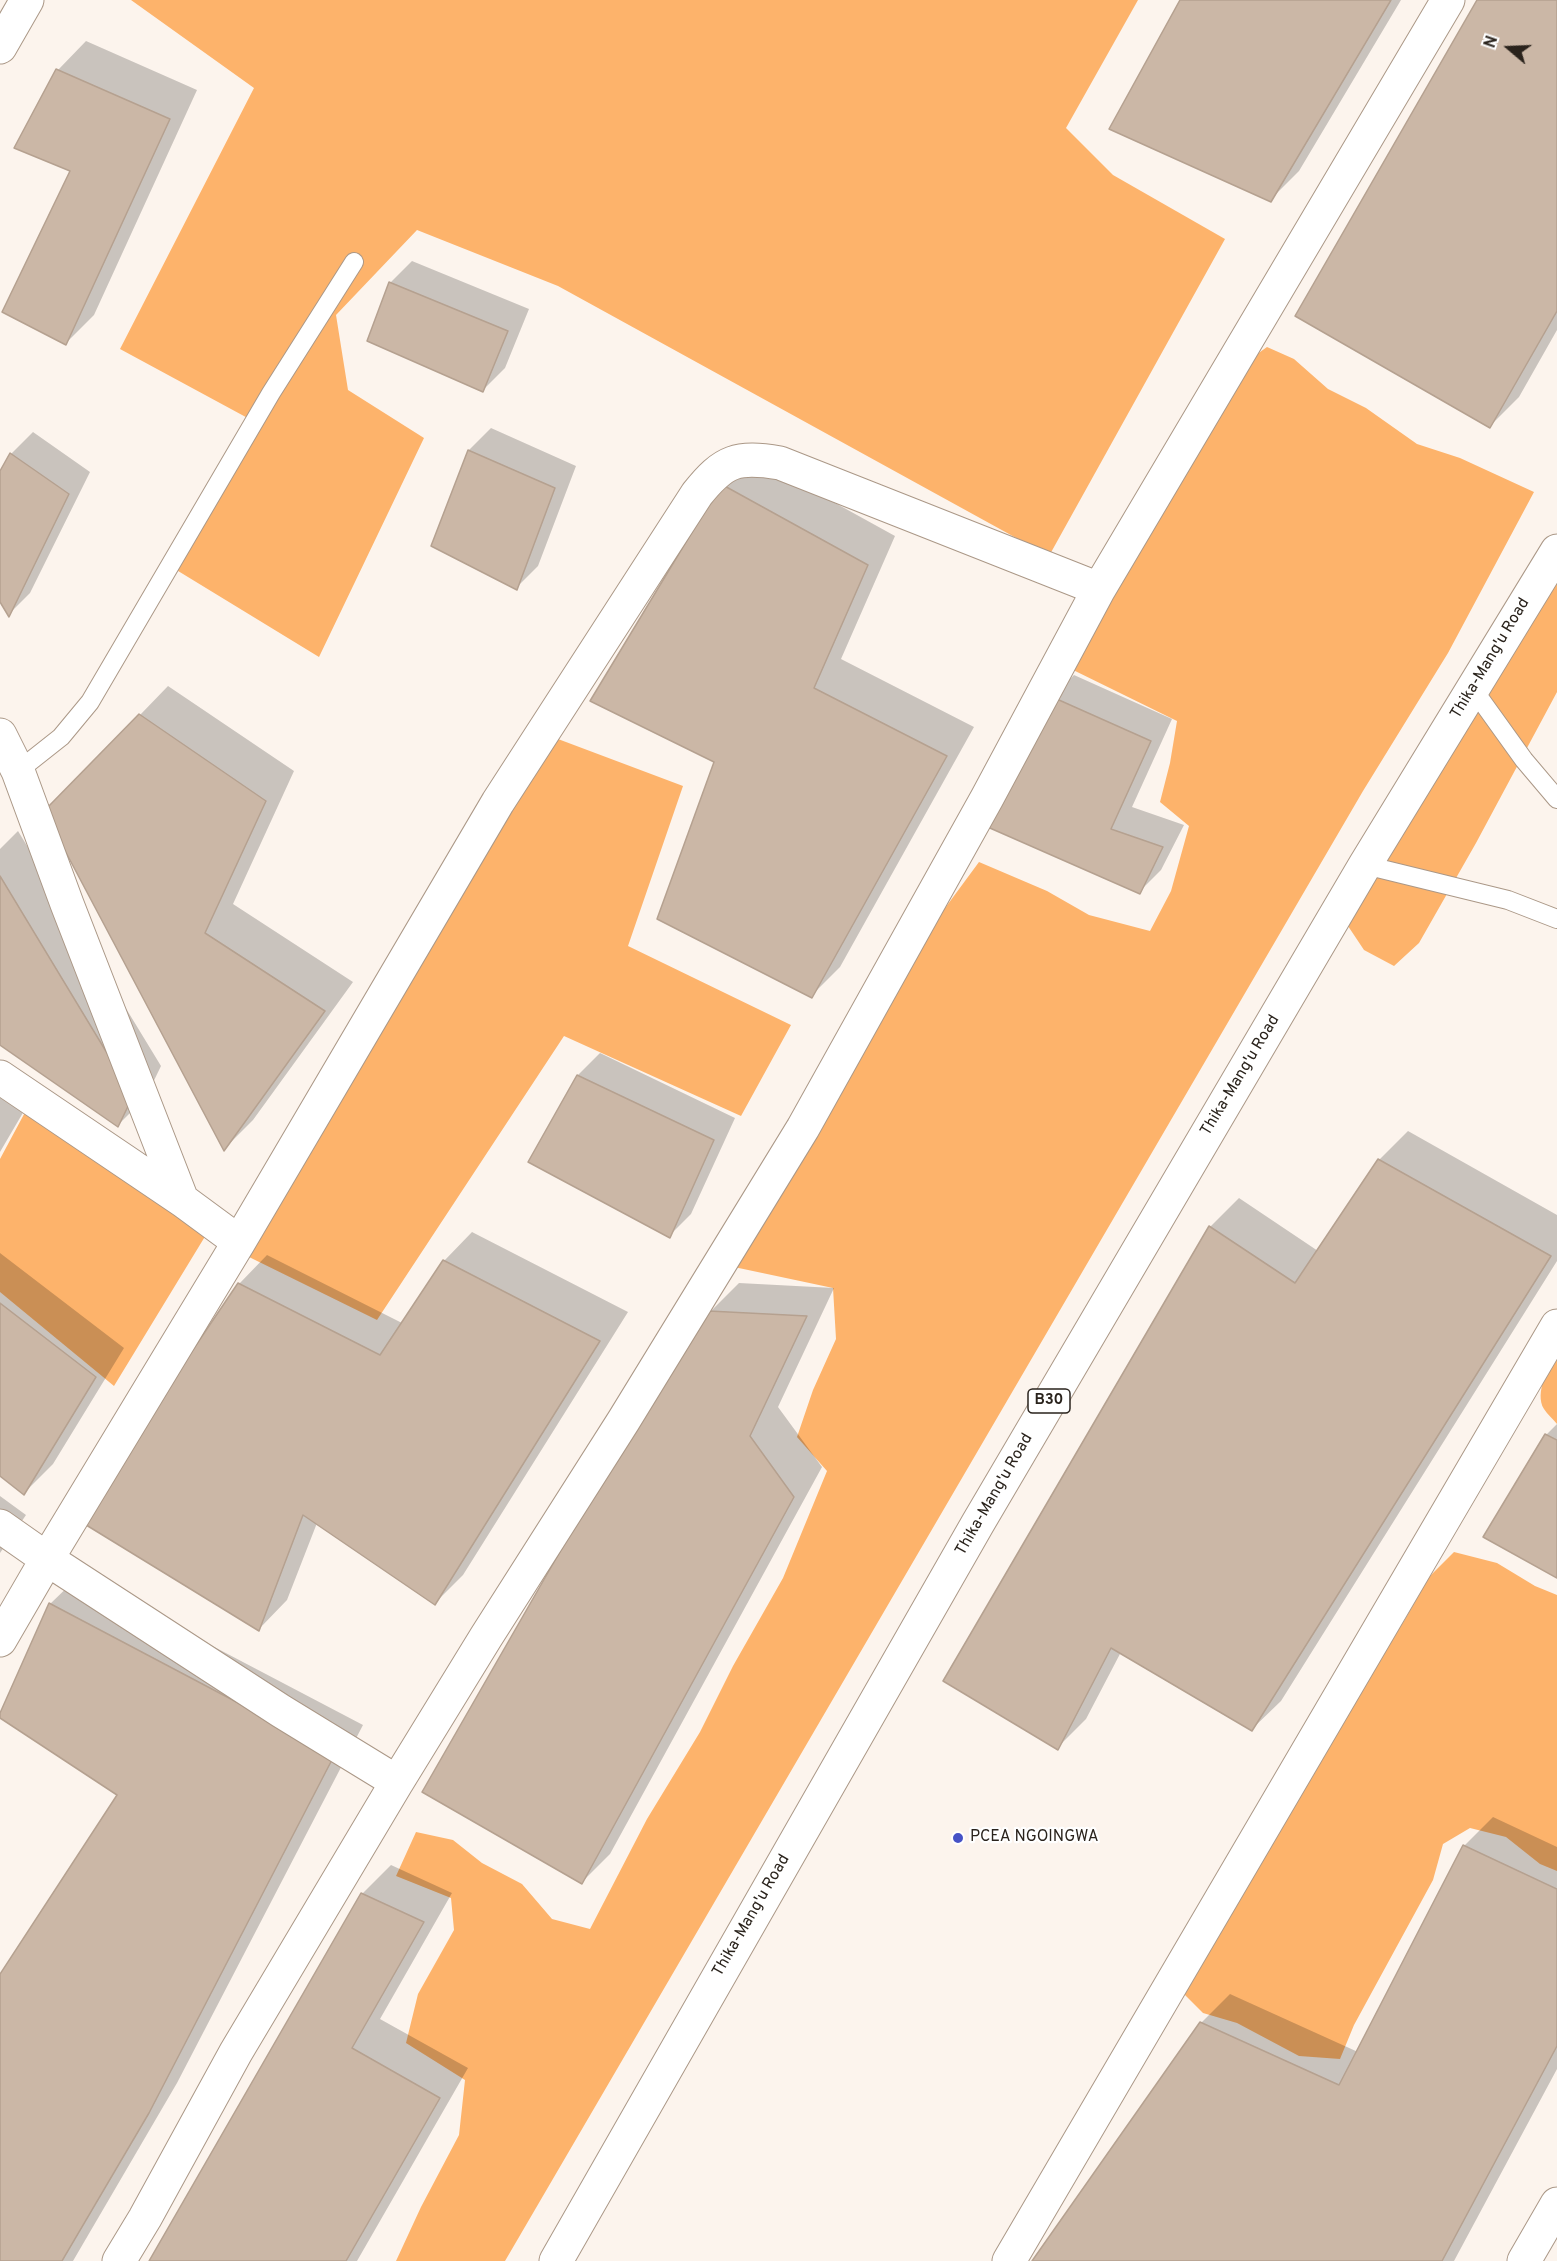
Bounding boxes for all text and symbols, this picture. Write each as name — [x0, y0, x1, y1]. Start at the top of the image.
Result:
north arrow — [1479, 18, 1539, 78]
text: N — [1481, 33, 1503, 51]
street label: Thika-Mang'u Road — [1447, 595, 1535, 723]
street label: Thika-Mang'u Road — [1197, 1012, 1285, 1140]
road number: B30 — [1028, 1389, 1070, 1413]
street label: Thika-Mang'u Road — [952, 1431, 1038, 1559]
place label: PCEA NGOINGWA — [970, 1828, 1099, 1848]
marker: PCEA NGOINGWA — [951, 1831, 965, 1845]
street label: Thika-Mang'u Road — [709, 1852, 795, 1980]

